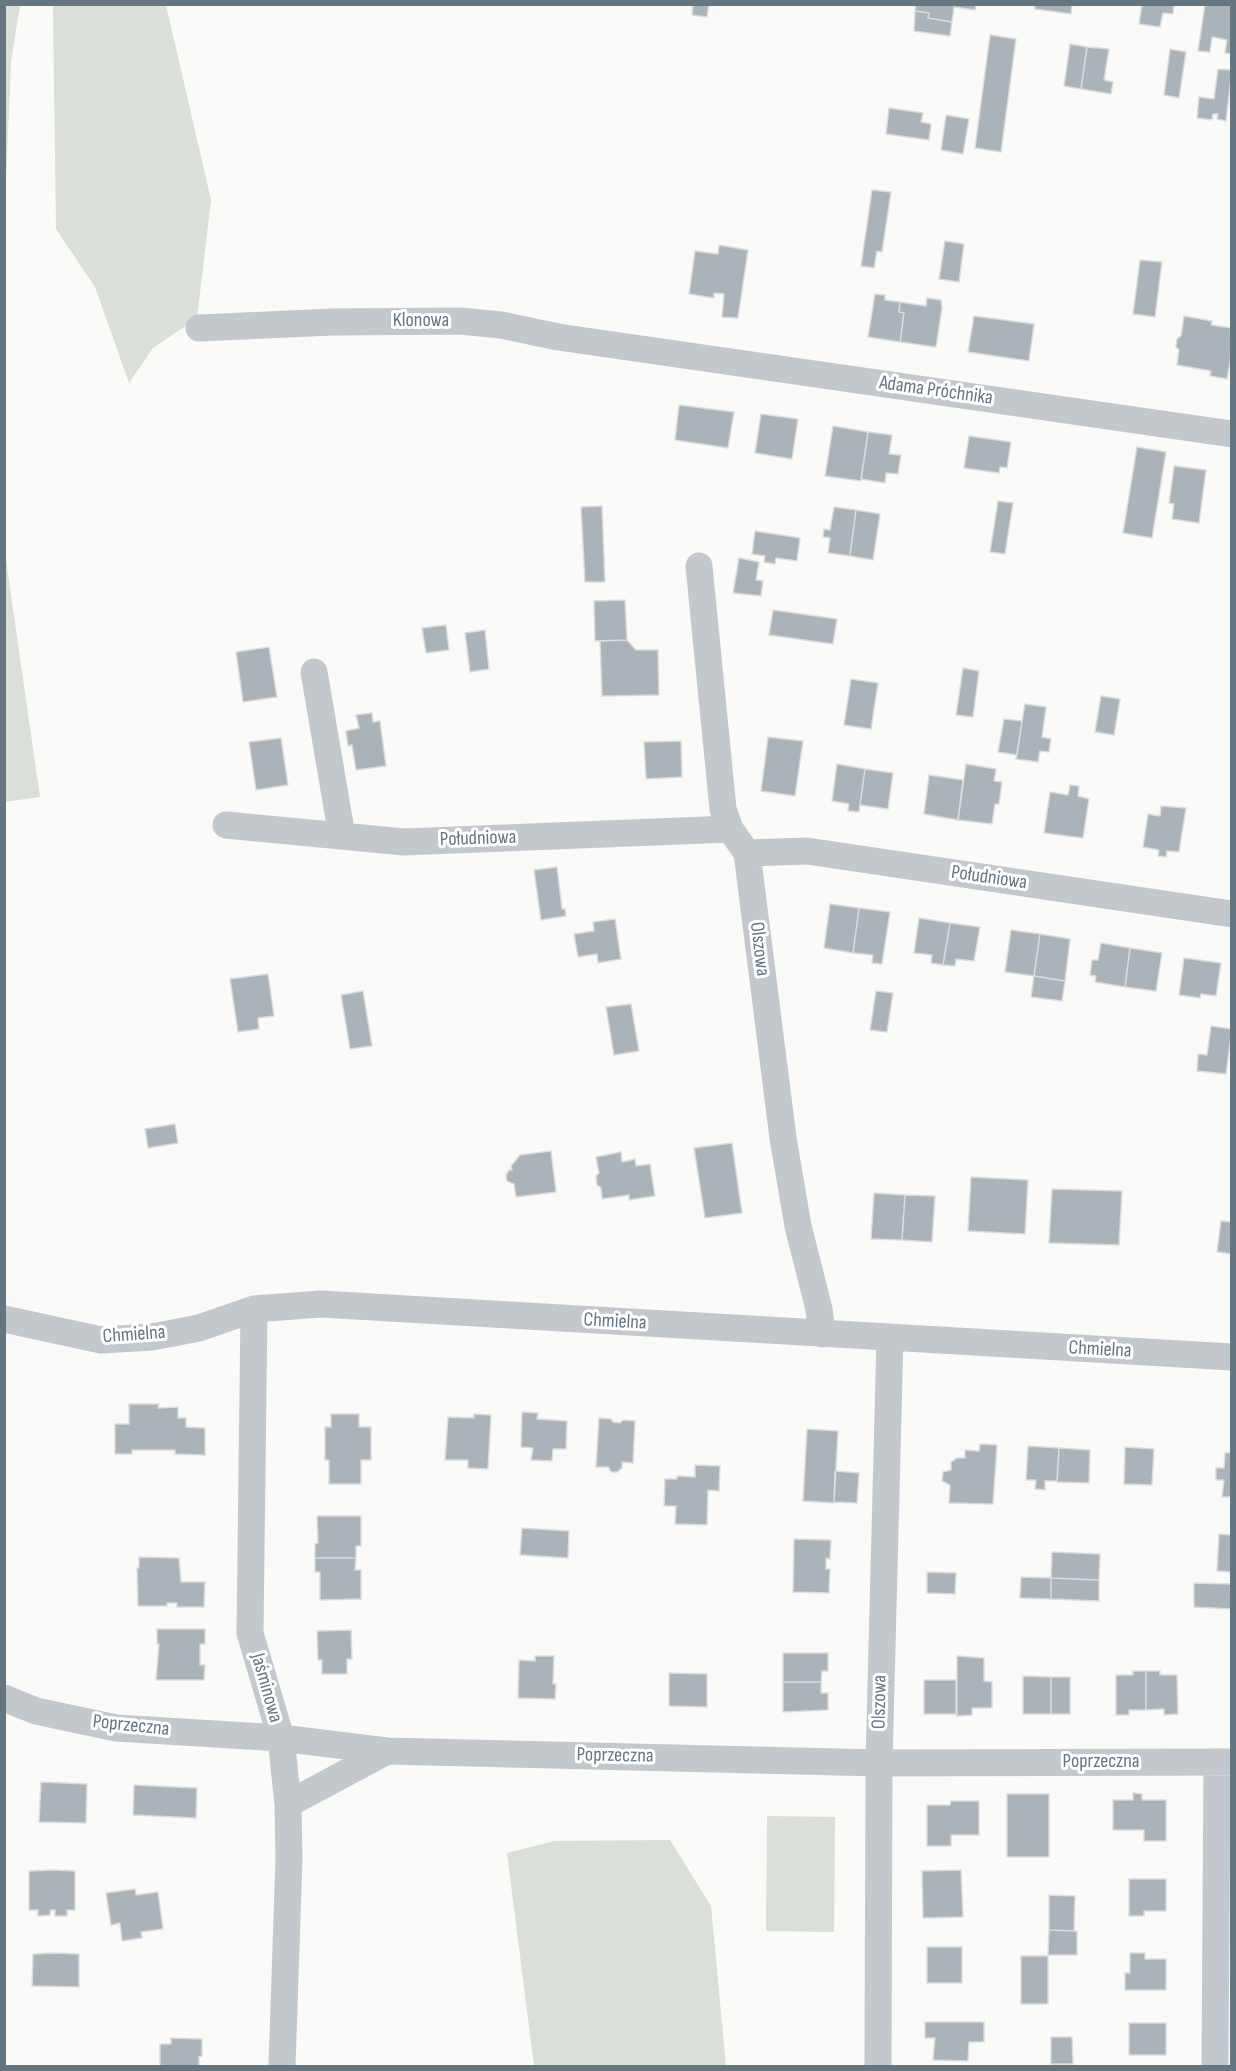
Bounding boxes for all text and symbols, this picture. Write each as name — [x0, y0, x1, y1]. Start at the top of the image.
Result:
street label: Klonowa — [393, 309, 449, 333]
street label: Adama Próchnika — [878, 371, 994, 411]
street label: Południowa — [439, 826, 517, 852]
street label: Południowa — [950, 861, 1028, 895]
street label: Olszowa — [744, 921, 774, 977]
street label: Chmielna — [583, 1308, 647, 1336]
street label: Chmielna — [102, 1321, 166, 1349]
street label: Chmielna — [1068, 1336, 1132, 1364]
street label: Jaśminowa — [245, 1651, 287, 1725]
street label: Olszowa — [868, 1675, 892, 1729]
street label: Poprzeczna — [91, 1710, 171, 1742]
street label: Poprzeczna — [576, 1743, 654, 1769]
street label: Poprzeczna — [1062, 1750, 1140, 1774]

